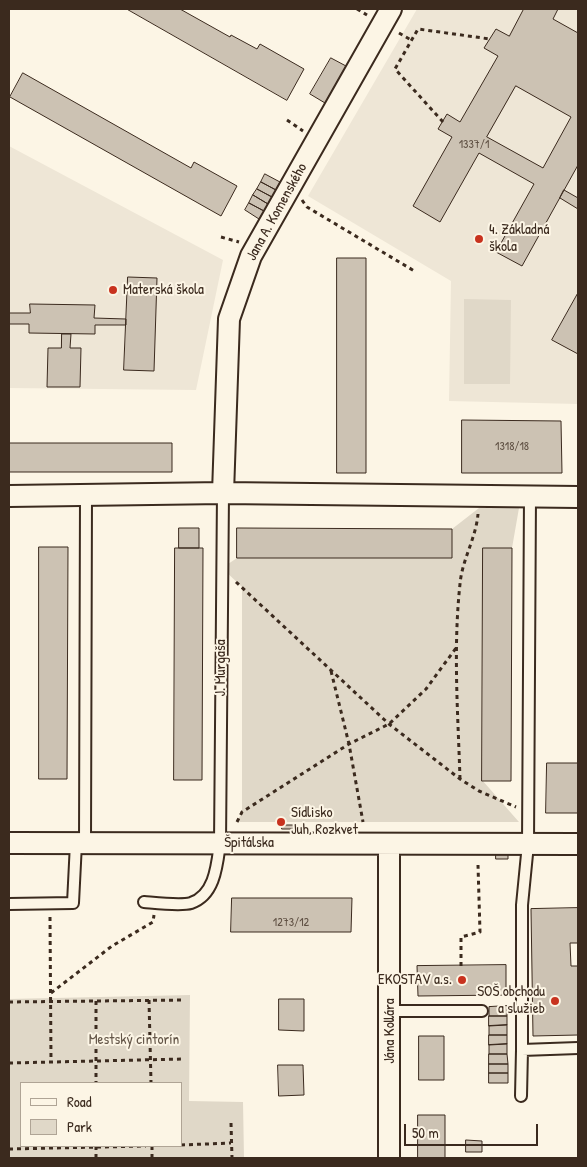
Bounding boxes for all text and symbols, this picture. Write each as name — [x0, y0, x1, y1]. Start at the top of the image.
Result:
house number: 1337/1 — [459, 138, 489, 152]
street label: Jana A. Komenského — [243, 160, 311, 264]
place label: 4. Základná škola — [489, 221, 549, 256]
marker: 4. Základná škola — [473, 233, 485, 245]
place label: Materská škola — [123, 281, 204, 299]
marker: Materská škola — [107, 284, 119, 296]
house number: 1318/18 — [495, 440, 529, 454]
street label: J. Murgaša — [212, 639, 230, 697]
place label: Sídlisko Juh, Rozkvet — [291, 804, 358, 839]
marker: Sídlisko Juh, Rozkvet — [275, 816, 287, 828]
street label: Špitálska — [224, 834, 274, 852]
house number: 1273/12 — [273, 916, 309, 930]
place label: EKOSTAV a.s. — [378, 971, 452, 989]
marker: EKOSTAV a.s. — [456, 974, 468, 986]
place label: SOŠ obchodu a služieb — [477, 983, 545, 1018]
marker: SOŠ obchodu a služieb — [549, 995, 561, 1007]
street label: Jána Kollára — [381, 998, 399, 1064]
park label: Mestský cintorín — [89, 1031, 179, 1049]
legend — [20, 1082, 182, 1147]
text: Road — [67, 1091, 92, 1112]
scale bar — [407, 1114, 541, 1146]
text: Park — [67, 1116, 92, 1137]
text: 50 m — [412, 1122, 439, 1143]

